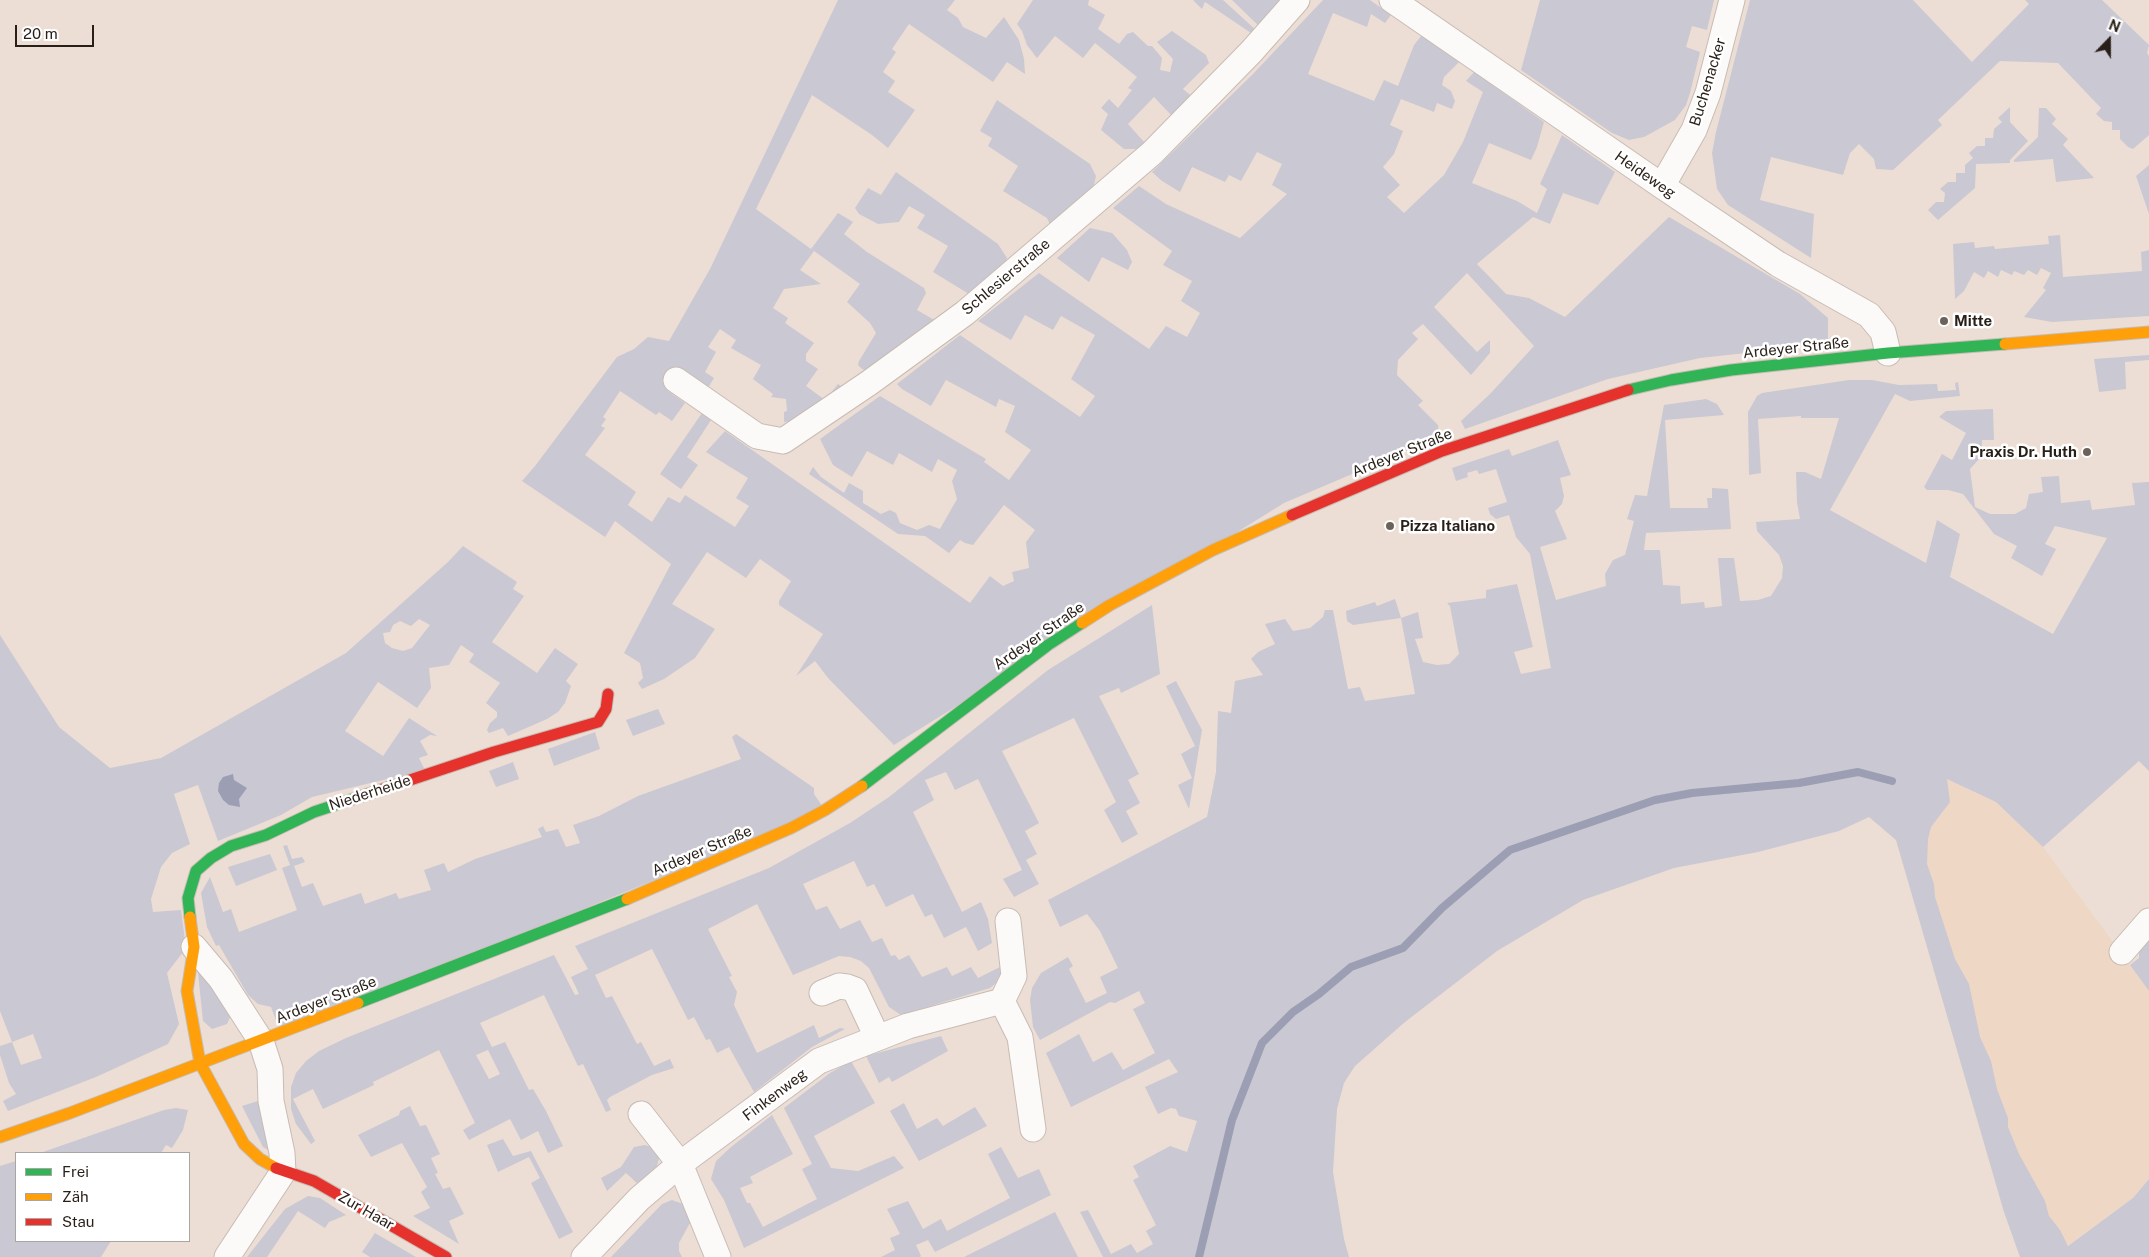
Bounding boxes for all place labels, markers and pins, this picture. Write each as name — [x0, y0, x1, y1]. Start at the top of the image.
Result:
place label: Mitte — [1954, 312, 1992, 330]
marker: Mitte — [1938, 315, 1950, 327]
place label: Praxis Dr. Huth — [1969, 443, 2077, 461]
marker: Praxis Dr. Huth — [2081, 446, 2093, 458]
place label: Pizza Italiano — [1400, 517, 1495, 535]
marker: Pizza Italiano — [1384, 520, 1396, 532]

